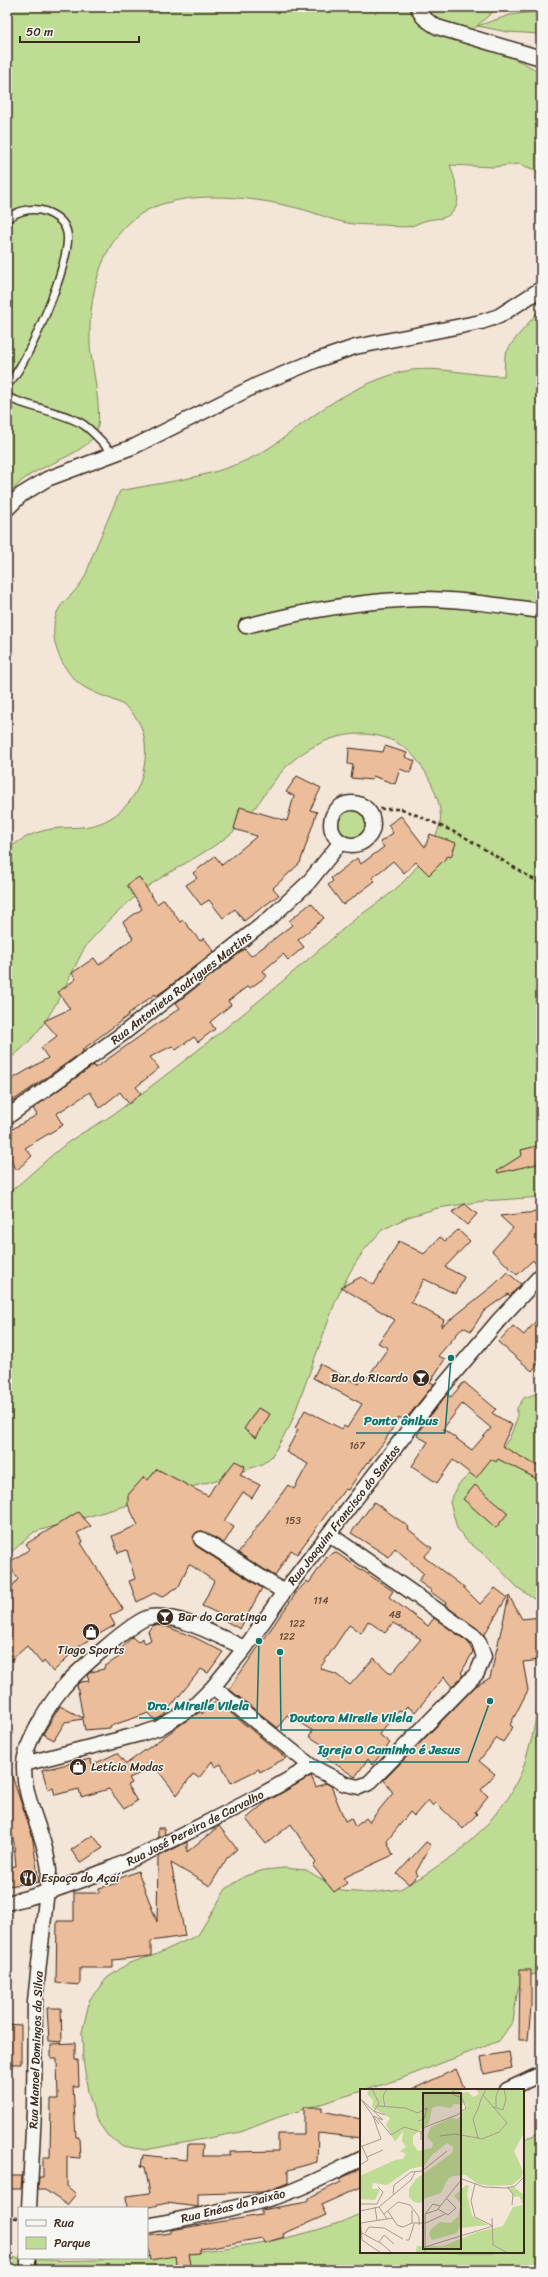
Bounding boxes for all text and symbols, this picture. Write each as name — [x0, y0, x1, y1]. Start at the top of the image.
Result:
scale bar — [20, 18, 139, 44]
text: 50 m — [26, 21, 53, 43]
street label: Rua Antonieta Rodrigues Martins — [105, 926, 257, 1050]
place label: Bar do Ricardo — [331, 1367, 408, 1389]
bar icon: Bar do Ricardo — [411, 1368, 431, 1388]
callout: Ponto ônibus — [356, 1408, 445, 1433]
text: Ponto ônibus — [364, 1409, 439, 1432]
house number: 167 — [349, 1437, 366, 1455]
street label: Rua Joaquim Francisco do Santos — [282, 1439, 406, 1590]
house number: 153 — [285, 1512, 301, 1530]
house number: 114 — [314, 1592, 328, 1610]
place label: Bar do Caratinga — [178, 1606, 267, 1628]
house number: 48 — [389, 1606, 401, 1624]
bar icon: Bar do Caratinga — [155, 1607, 175, 1627]
house number: 122 — [289, 1615, 305, 1633]
shop icon: Tiago Sports — [81, 1622, 101, 1642]
house number: 122 — [279, 1628, 295, 1646]
place label: Tiago Sports — [58, 1639, 125, 1661]
callout: Dra. Mireile Vilela — [139, 1693, 257, 1718]
text: Dra. Mireile Vilela — [147, 1694, 249, 1717]
callout: Doutora Mireile Vilela — [281, 1705, 421, 1730]
text: Doutora Mireile Vilela — [290, 1706, 413, 1729]
callout: Igreja O Caminho é Jesus — [309, 1737, 468, 1762]
text: Igreja O Caminho é Jesus — [317, 1738, 461, 1761]
place label: Letícia Modas — [91, 1756, 164, 1778]
shop icon: Letícia Modas — [68, 1757, 88, 1777]
street label: Rua José Pereira de Carvalho — [122, 1784, 268, 1872]
place label: Espaço do Açaí — [41, 1867, 121, 1889]
restaurant icon: Espaço do Açaí — [18, 1868, 38, 1888]
street label: Rua Manoel Domingos da Silva — [22, 1970, 50, 2129]
inset map — [360, 2089, 524, 2253]
street label: Rua Enéas da Paixão — [178, 2182, 288, 2230]
legend — [18, 2207, 148, 2259]
text: Rua — [54, 2212, 75, 2234]
text: Parque — [54, 2232, 91, 2254]

